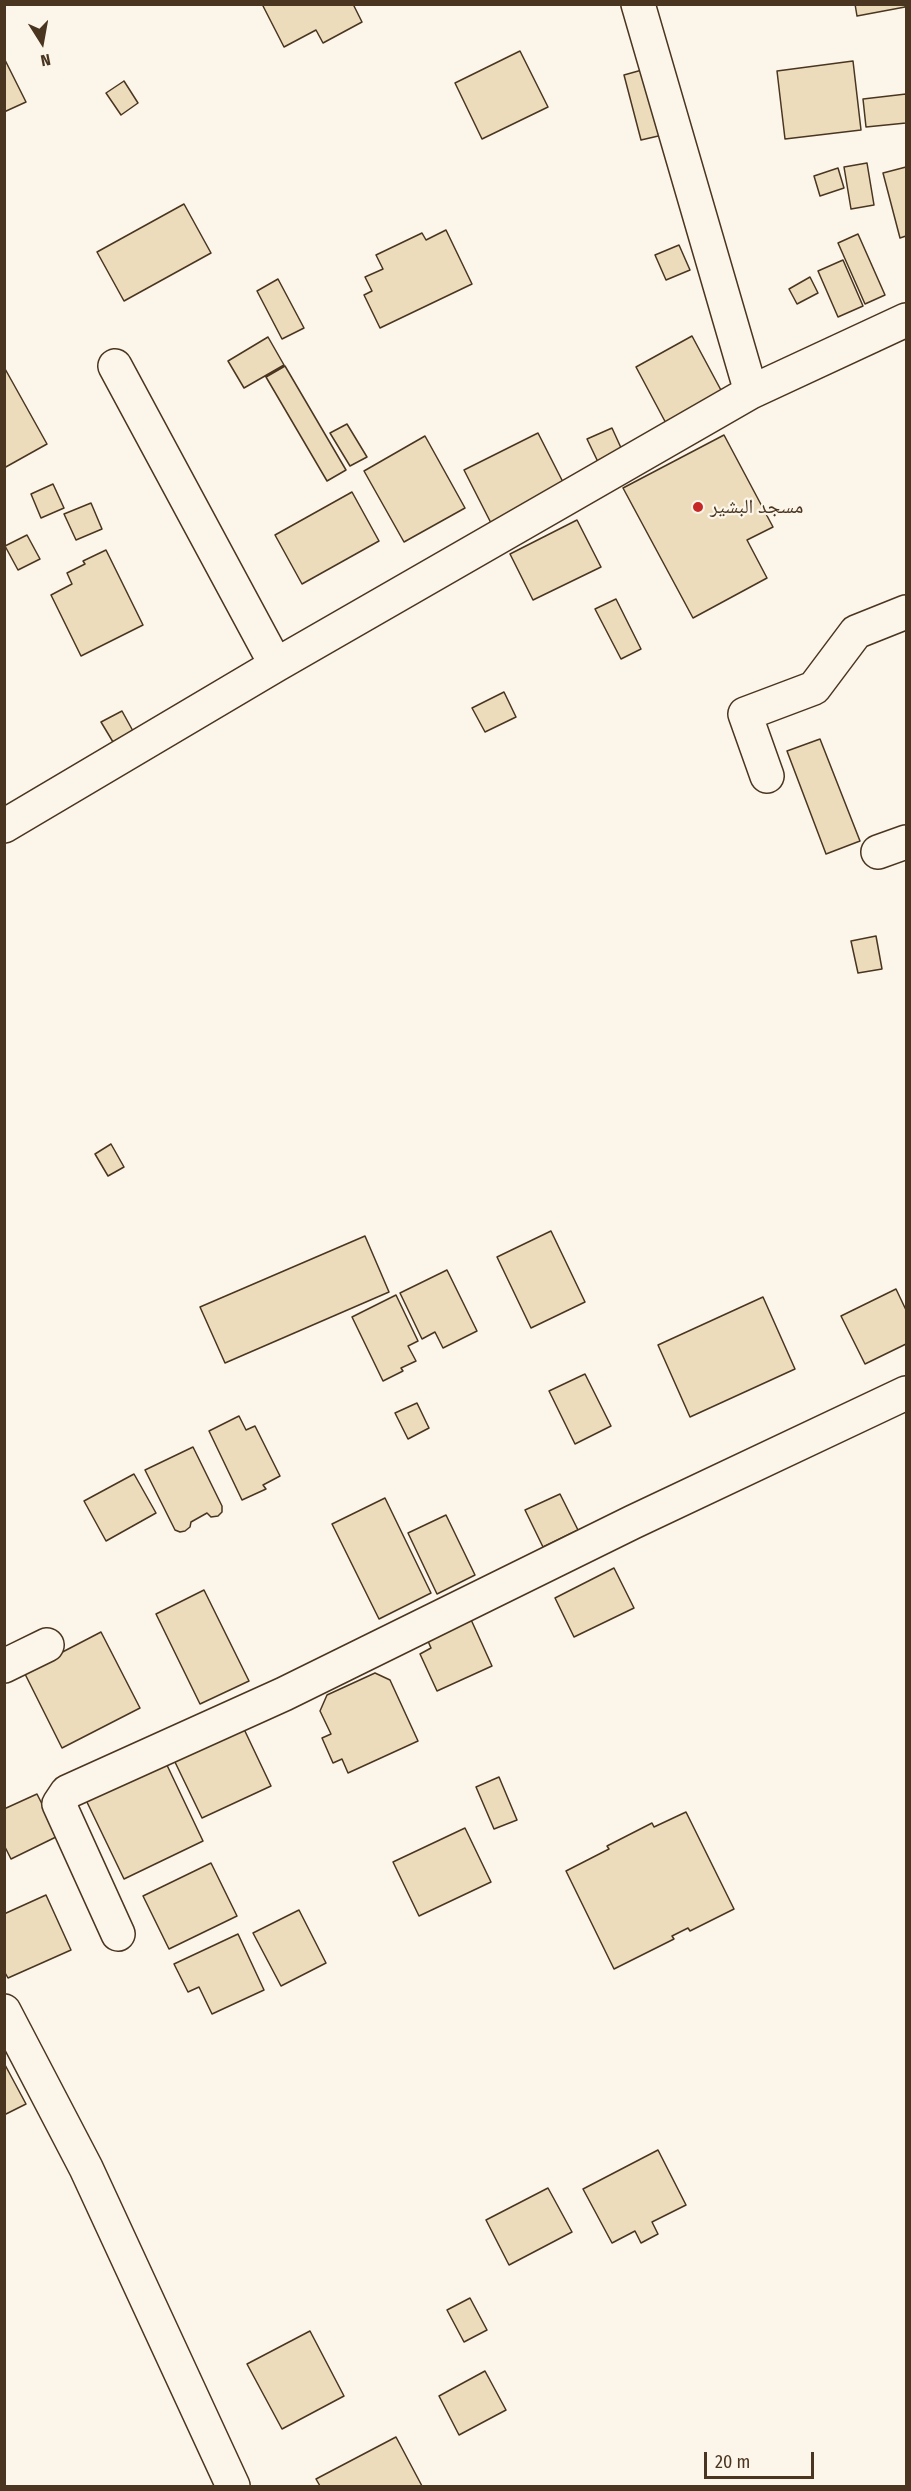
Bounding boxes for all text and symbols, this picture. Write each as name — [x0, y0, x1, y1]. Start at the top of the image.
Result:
north arrow — [12, 12, 72, 72]
text: N — [39, 50, 52, 70]
place label: مسجد البشير — [710, 495, 803, 519]
marker: مسجد البشير — [691, 500, 705, 514]
scale bar — [707, 2440, 816, 2478]
text: 20 m — [715, 2451, 750, 2473]

